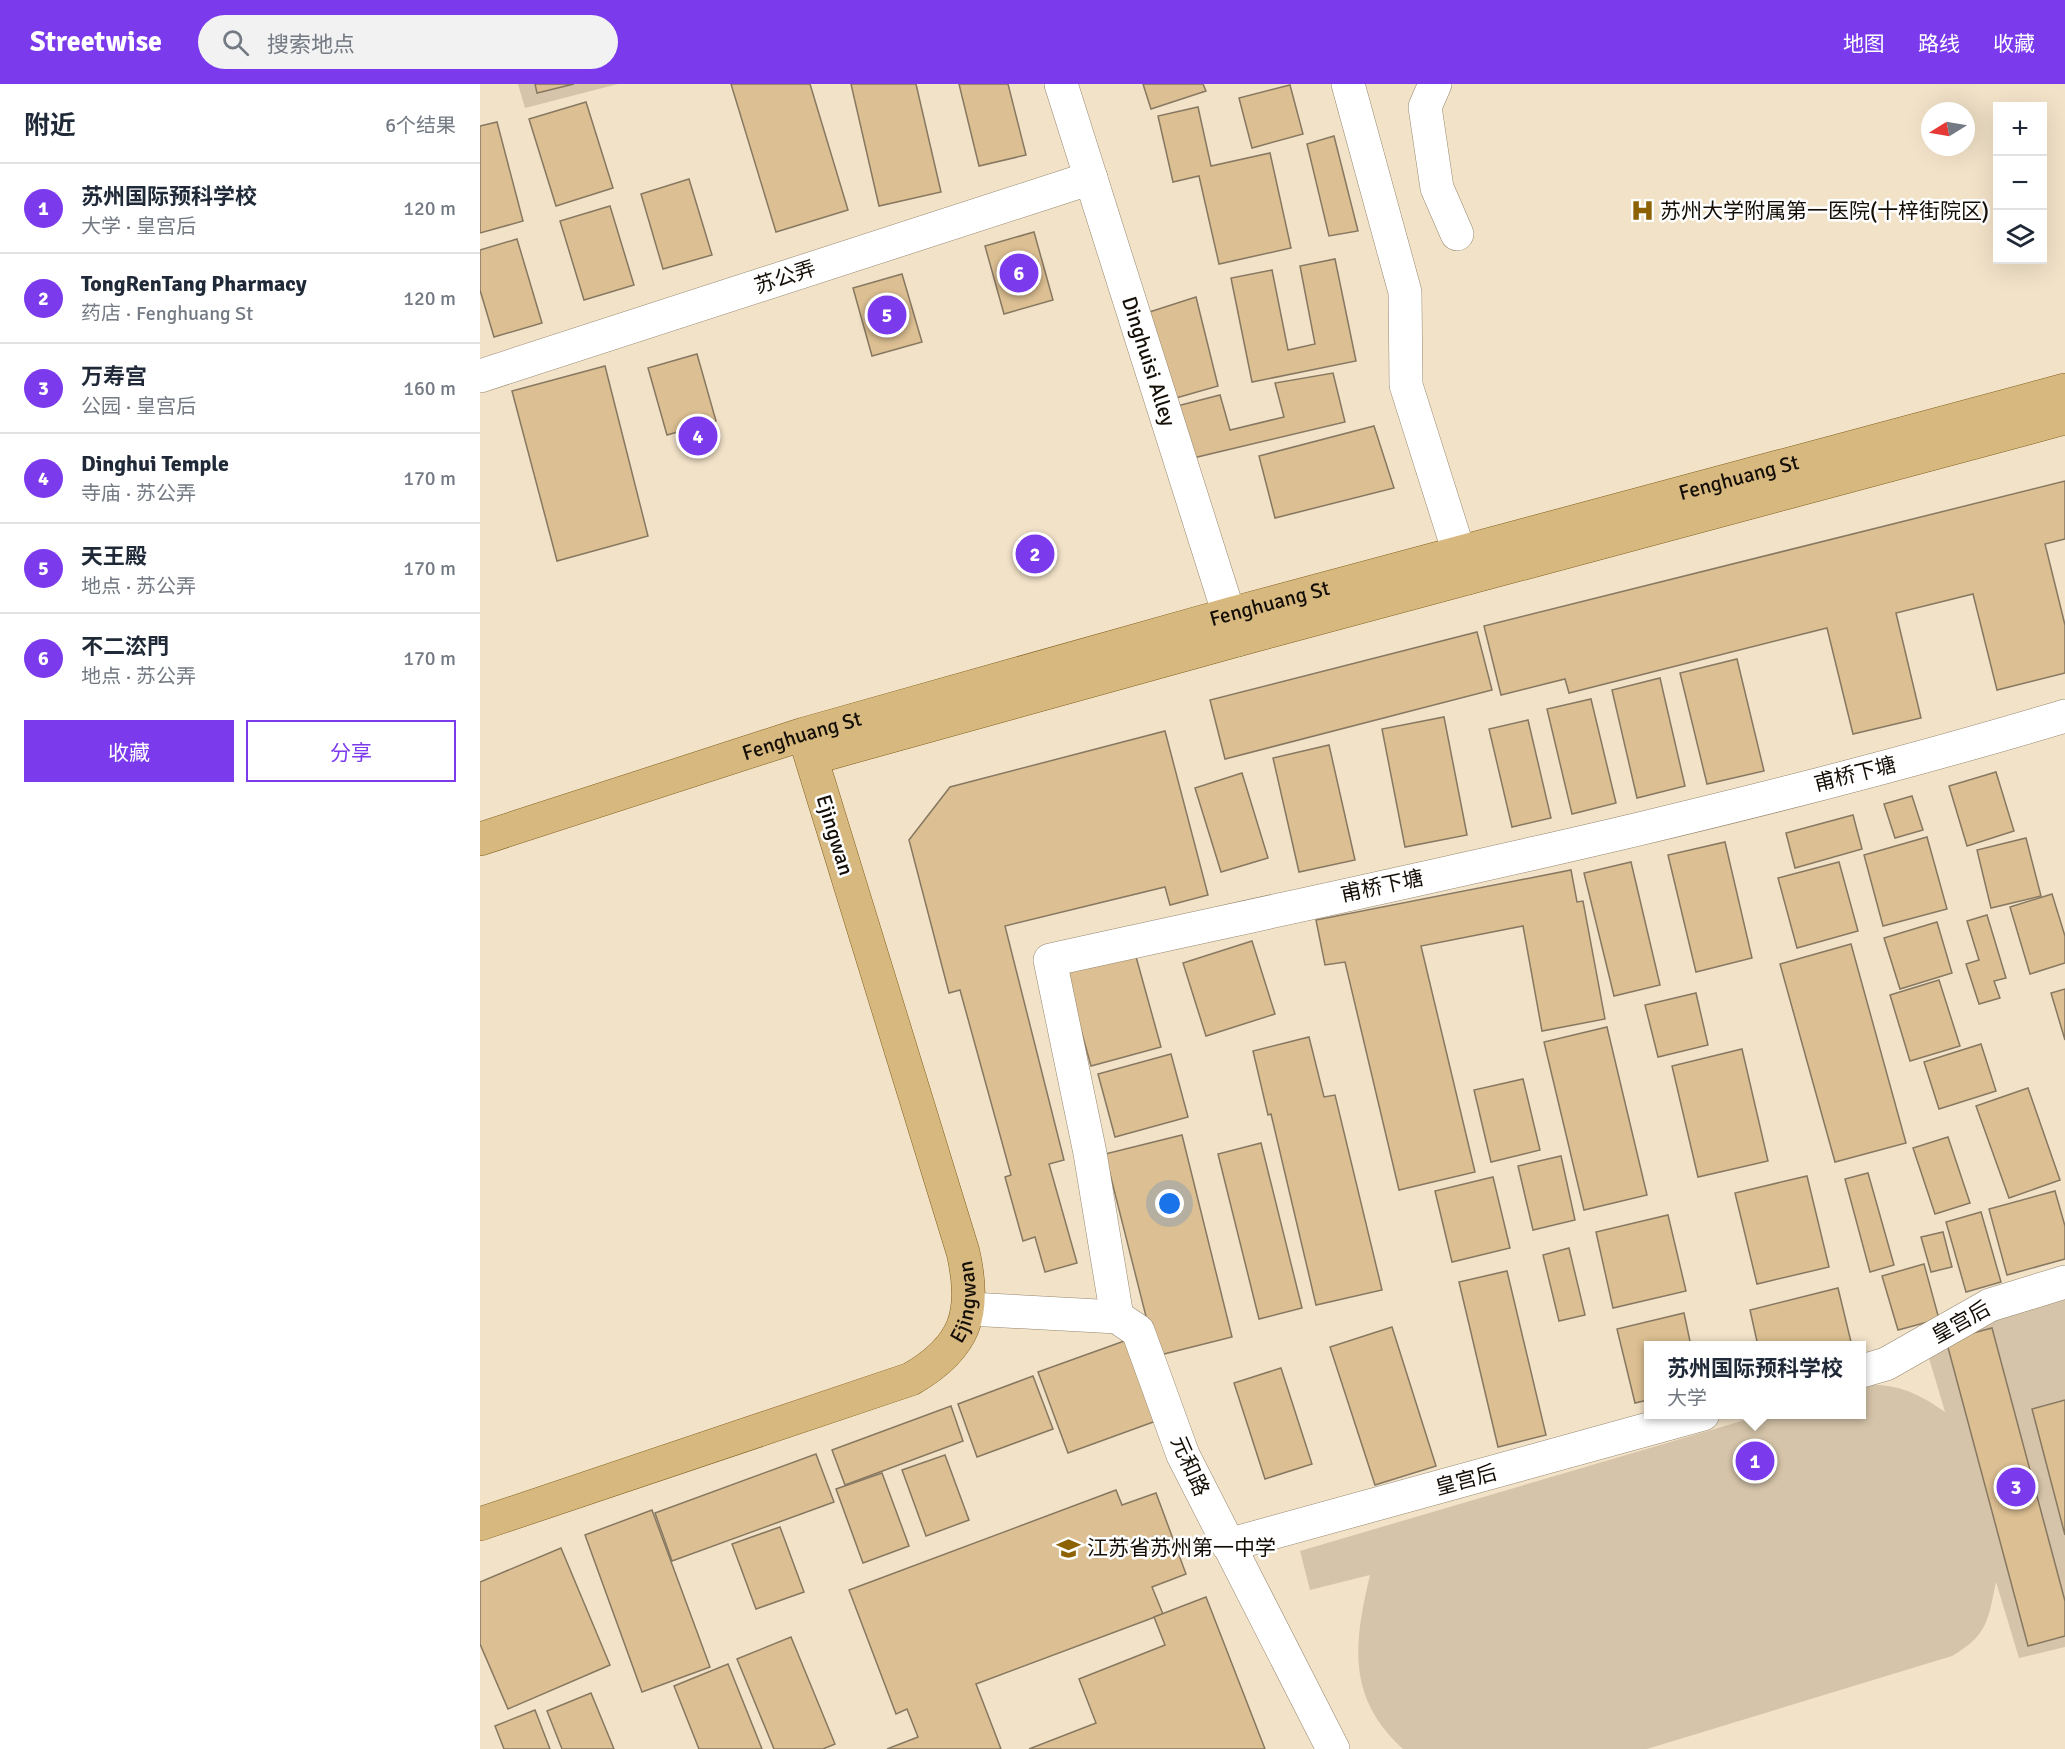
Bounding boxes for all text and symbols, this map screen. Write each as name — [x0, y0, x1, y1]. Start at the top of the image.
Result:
search box — [198, 15, 618, 69]
text: Streetwise — [30, 25, 162, 59]
icon: search — [219, 26, 252, 59]
text: 搜索地点 — [267, 31, 355, 58]
text: 地图 — [1843, 31, 1885, 57]
text: 路线 — [1918, 31, 1960, 57]
text: 收藏 — [1993, 31, 2035, 57]
north arrow — [1921, 102, 1975, 156]
map controls — [1993, 102, 2047, 264]
button: + — [1993, 102, 2047, 156]
text: 附近 — [24, 110, 76, 142]
text: 6个结果 — [385, 113, 456, 138]
button: − — [1993, 156, 2047, 210]
text: 苏州国际预科学校 — [81, 183, 257, 210]
text: 1 — [38, 196, 49, 221]
text: 120 m — [403, 196, 456, 221]
hospital icon: 苏州大学附属第一医院(十梓街院区) — [1629, 198, 1655, 224]
place label: 苏州大学附属第一医院(十梓街院区) — [1660, 198, 1989, 224]
button: layers — [1993, 210, 2047, 264]
text: 大学 · 皇宫后 — [81, 214, 196, 239]
pin: 6 — [1000, 250, 1038, 296]
street label: 苏公弄 — [751, 255, 819, 299]
text: TongRenTang Pharmacy — [81, 270, 307, 297]
text: 2 — [38, 286, 49, 311]
text: 120 m — [403, 286, 456, 311]
pin: 5 — [868, 292, 906, 338]
street label: Dinghuisi Alley — [1116, 293, 1182, 430]
text: 药店 · Fenghuang St — [81, 301, 253, 326]
text: 万寿宫 — [81, 363, 147, 390]
text: 3 — [38, 376, 49, 401]
text: 160 m — [403, 376, 456, 401]
text: 公园 · 皇宫后 — [81, 394, 196, 419]
pin: 4 — [678, 414, 718, 458]
street label: Fenghuang St — [1676, 449, 1802, 506]
text: Dinghui Temple — [81, 450, 229, 477]
text: 4 — [38, 466, 49, 491]
text: 170 m — [403, 466, 456, 491]
text: 寺庙 · 苏公弄 — [81, 481, 196, 506]
pin: 2 — [1016, 532, 1054, 576]
text: 天王殿 — [81, 543, 147, 570]
text: 5 — [38, 556, 49, 581]
text: 170 m — [403, 556, 456, 581]
text: 地点 · 苏公弄 — [81, 574, 196, 599]
street label: Fenghuang St — [1206, 575, 1332, 632]
text: 不二㳒門 — [81, 633, 169, 660]
text: 6 — [38, 646, 49, 671]
text: 170 m — [403, 646, 456, 671]
text: 地点 · 苏公弄 — [81, 664, 196, 689]
street label: Fenghuang St — [739, 705, 864, 766]
button: 收藏 — [24, 720, 234, 782]
button: 分享 — [246, 720, 456, 782]
street label: 甫桥下塘 — [1811, 751, 1899, 797]
street label: Ejingwan — [810, 791, 860, 879]
street label: 甫桥下塘 — [1338, 865, 1426, 907]
your location — [1155, 1189, 1184, 1218]
street label: Ejingwan — [944, 1259, 982, 1348]
street label: 皇宫后 — [1927, 1295, 1995, 1349]
popup — [1644, 1341, 1866, 1419]
text: 苏州国际预科学校 — [1667, 1355, 1843, 1382]
text: 大学 — [1667, 1386, 1707, 1411]
street label: 元和路 — [1165, 1432, 1215, 1500]
pin: 1 — [1736, 1438, 1774, 1484]
street label: 皇宫后 — [1432, 1459, 1500, 1501]
pin: 3 — [1996, 1464, 2036, 1510]
school or university icon: 江苏省苏州第一中学 — [1056, 1535, 1082, 1561]
place label: 江苏省苏州第一中学 — [1087, 1535, 1276, 1561]

